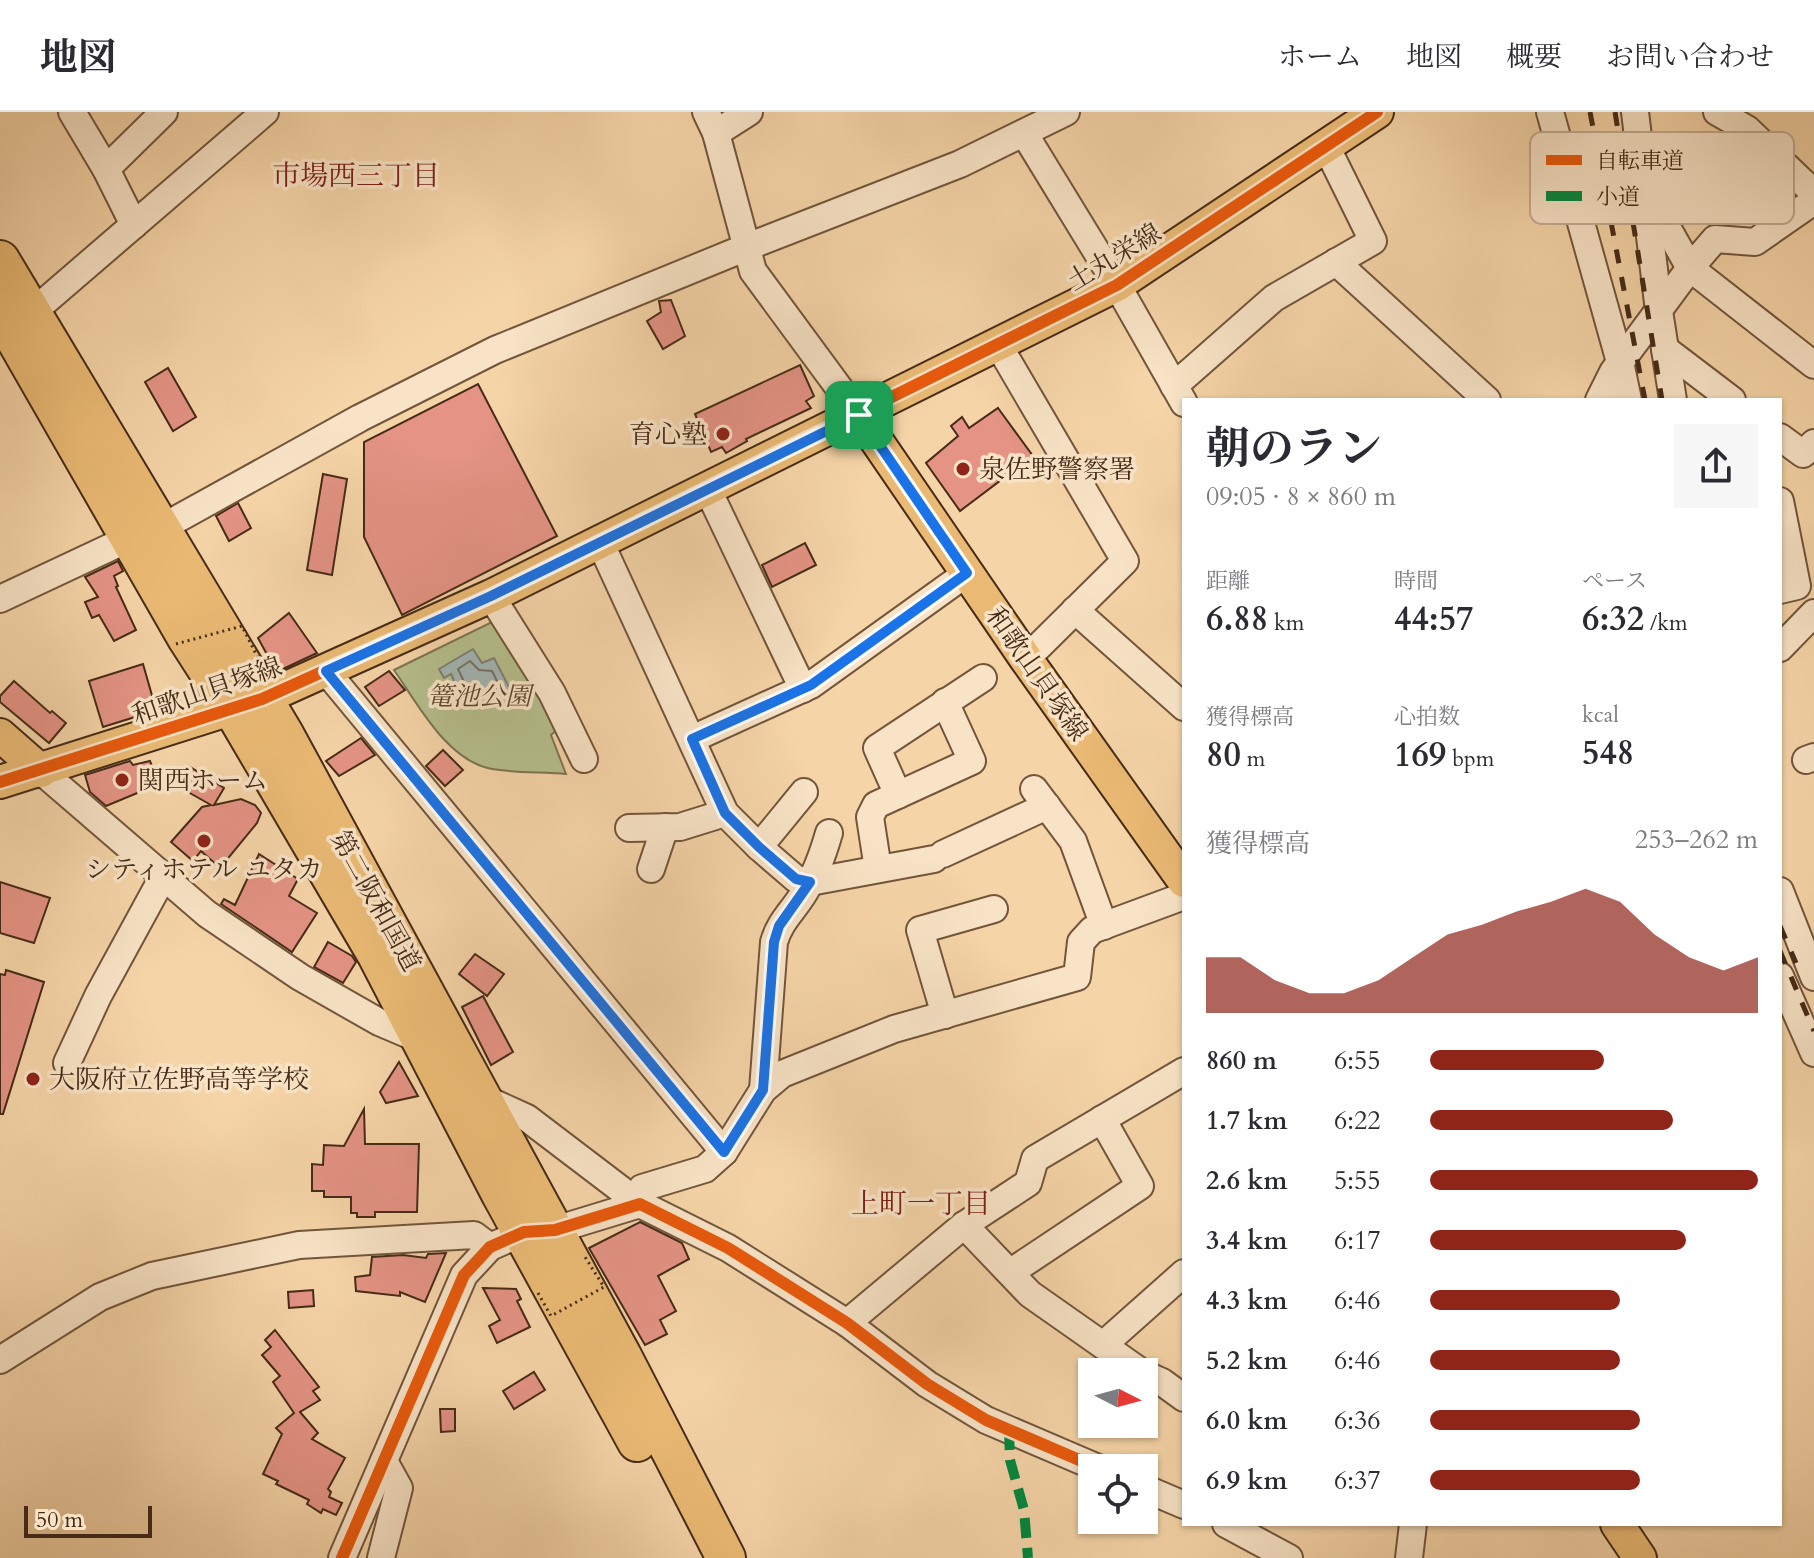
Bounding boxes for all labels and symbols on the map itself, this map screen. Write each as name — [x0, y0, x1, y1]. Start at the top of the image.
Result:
legend — [1530, 132, 1794, 224]
text: 自転車道 — [1596, 146, 1684, 176]
district label: 市場西三丁目 — [272, 157, 440, 195]
text: 小道 — [1596, 182, 1640, 212]
street label: 土丸栄線 — [1060, 215, 1168, 299]
pin — [825, 381, 893, 449]
place label: 育心塾 — [629, 417, 707, 452]
marker: 育心塾 — [714, 425, 732, 443]
place label: 泉佐野警察署 — [979, 452, 1135, 487]
marker: 泉佐野警察署 — [954, 460, 972, 478]
street label: 和歌山貝塚線 — [978, 600, 1096, 748]
street label: 和歌山貝塚線 — [128, 649, 286, 733]
park label: 篭池公園 — [427, 679, 535, 714]
place label: 関西ホーム — [138, 763, 268, 798]
marker: 関西ホーム — [113, 771, 131, 789]
street label: 第二阪和国道 — [323, 824, 429, 978]
marker: シティホテル ユタカ — [195, 832, 213, 850]
place label: シティホテル ユタカ — [85, 852, 323, 887]
place label: 大阪府立佐野高等学校 — [49, 1062, 309, 1097]
marker: 大阪府立佐野高等学校 — [24, 1070, 42, 1088]
district label: 上町一丁目 — [851, 1185, 991, 1223]
north arrow — [1078, 1358, 1158, 1438]
scale bar — [24, 1502, 152, 1538]

